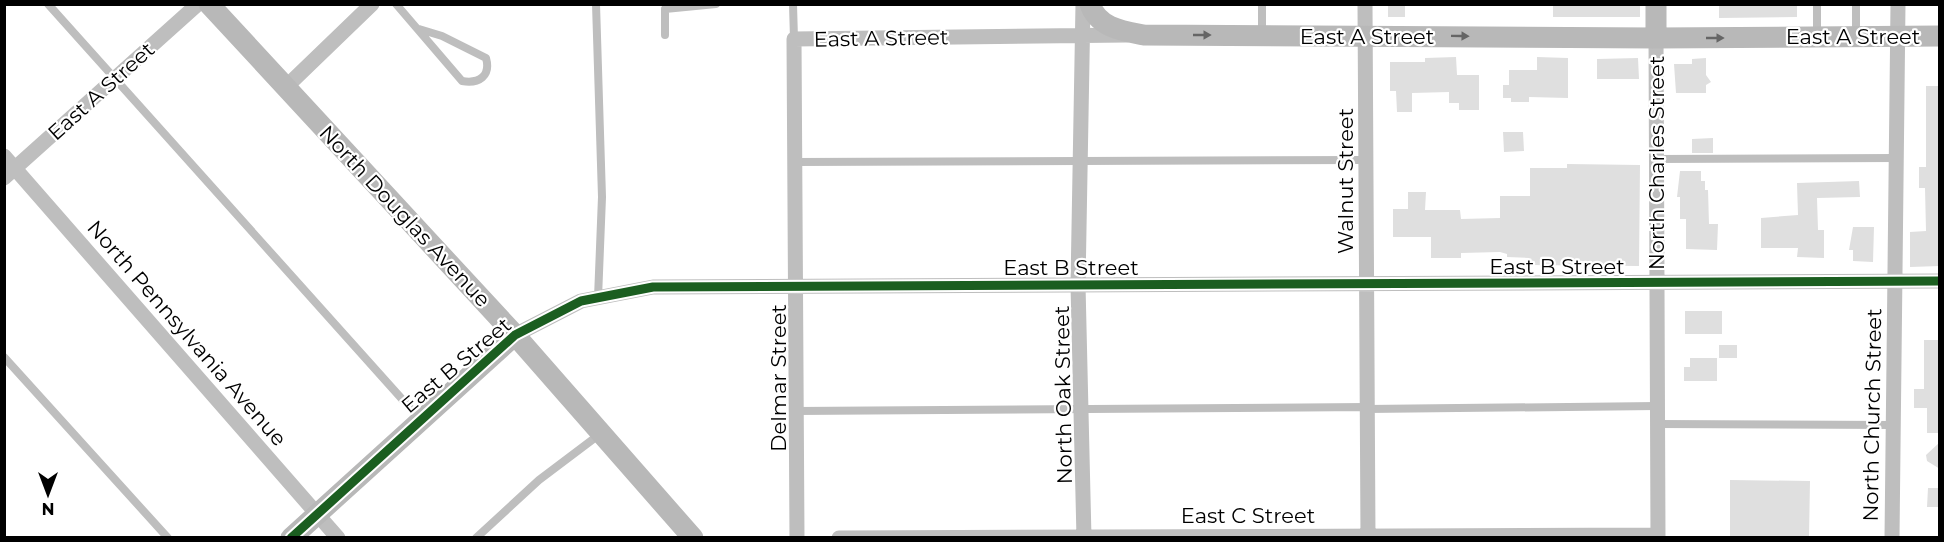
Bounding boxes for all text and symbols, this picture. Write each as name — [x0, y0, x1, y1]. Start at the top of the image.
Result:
street label: East A Street — [813, 24, 949, 52]
street label: East A Street — [1300, 24, 1434, 49]
street label: East A Street — [1786, 24, 1920, 49]
one-way arrow — [1193, 30, 1212, 40]
one-way arrow — [1451, 31, 1470, 41]
one-way arrow — [1705, 33, 1724, 42]
street label: East A Street — [43, 37, 159, 145]
street label: North Charles Street — [1644, 56, 1669, 270]
street label: Walnut Street — [1333, 108, 1358, 254]
street label: North Douglas Avenue — [314, 120, 496, 312]
street label: North Pennsylvania Avenue — [82, 215, 292, 451]
street label: East B Street — [1489, 254, 1625, 279]
street label: East B Street — [1003, 255, 1139, 280]
street label: Delmar Street — [766, 304, 791, 452]
street label: North Oak Street — [1049, 305, 1077, 485]
street label: North Church Street — [1858, 308, 1886, 522]
street label: East B Street — [396, 312, 516, 418]
north arrow — [18, 464, 78, 524]
text: N — [42, 499, 54, 518]
street label: East C Street — [1181, 503, 1315, 528]

